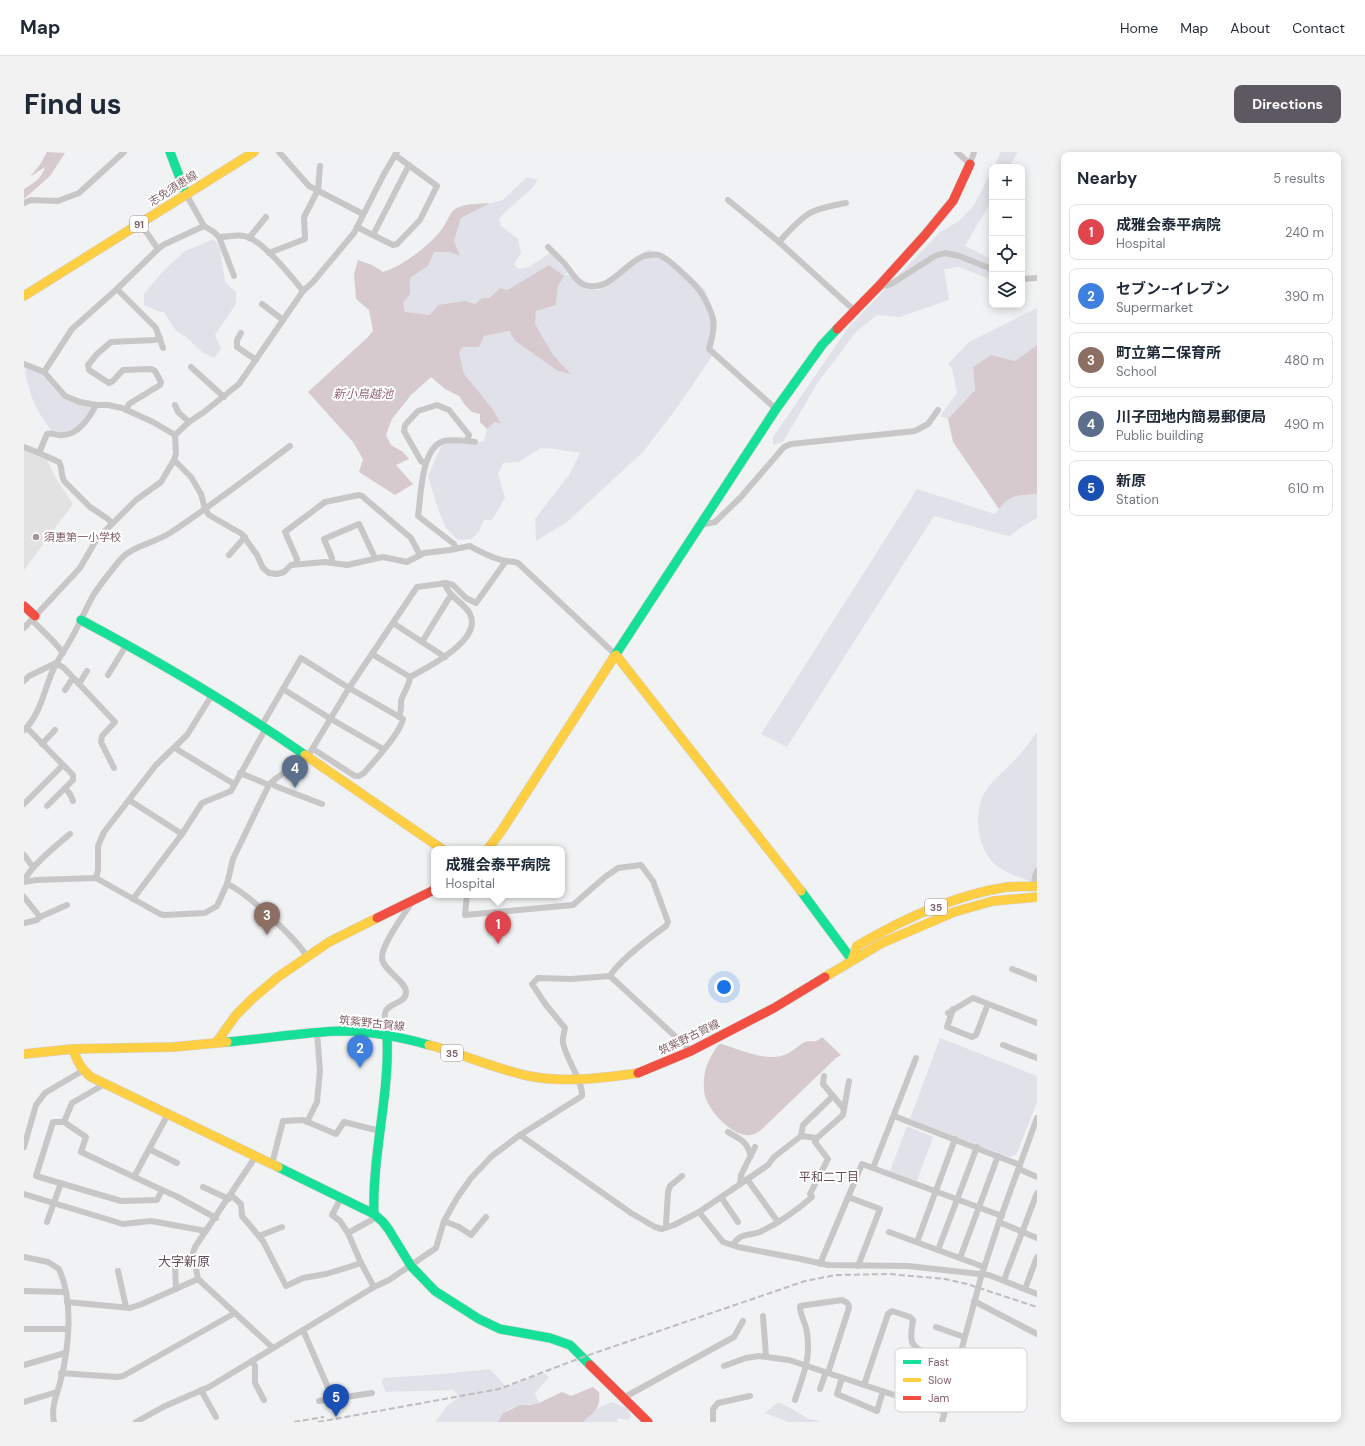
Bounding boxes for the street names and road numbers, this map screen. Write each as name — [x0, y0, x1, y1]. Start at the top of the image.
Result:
street label: 志免須恵線 — [146, 167, 200, 209]
road number: 91 — [130, 216, 148, 232]
road number: 35 — [925, 899, 947, 915]
street label: 筑紫野古賀線 — [338, 1013, 406, 1033]
street label: 筑紫野古賀線 — [656, 1016, 722, 1058]
road number: 35 — [441, 1045, 463, 1061]

